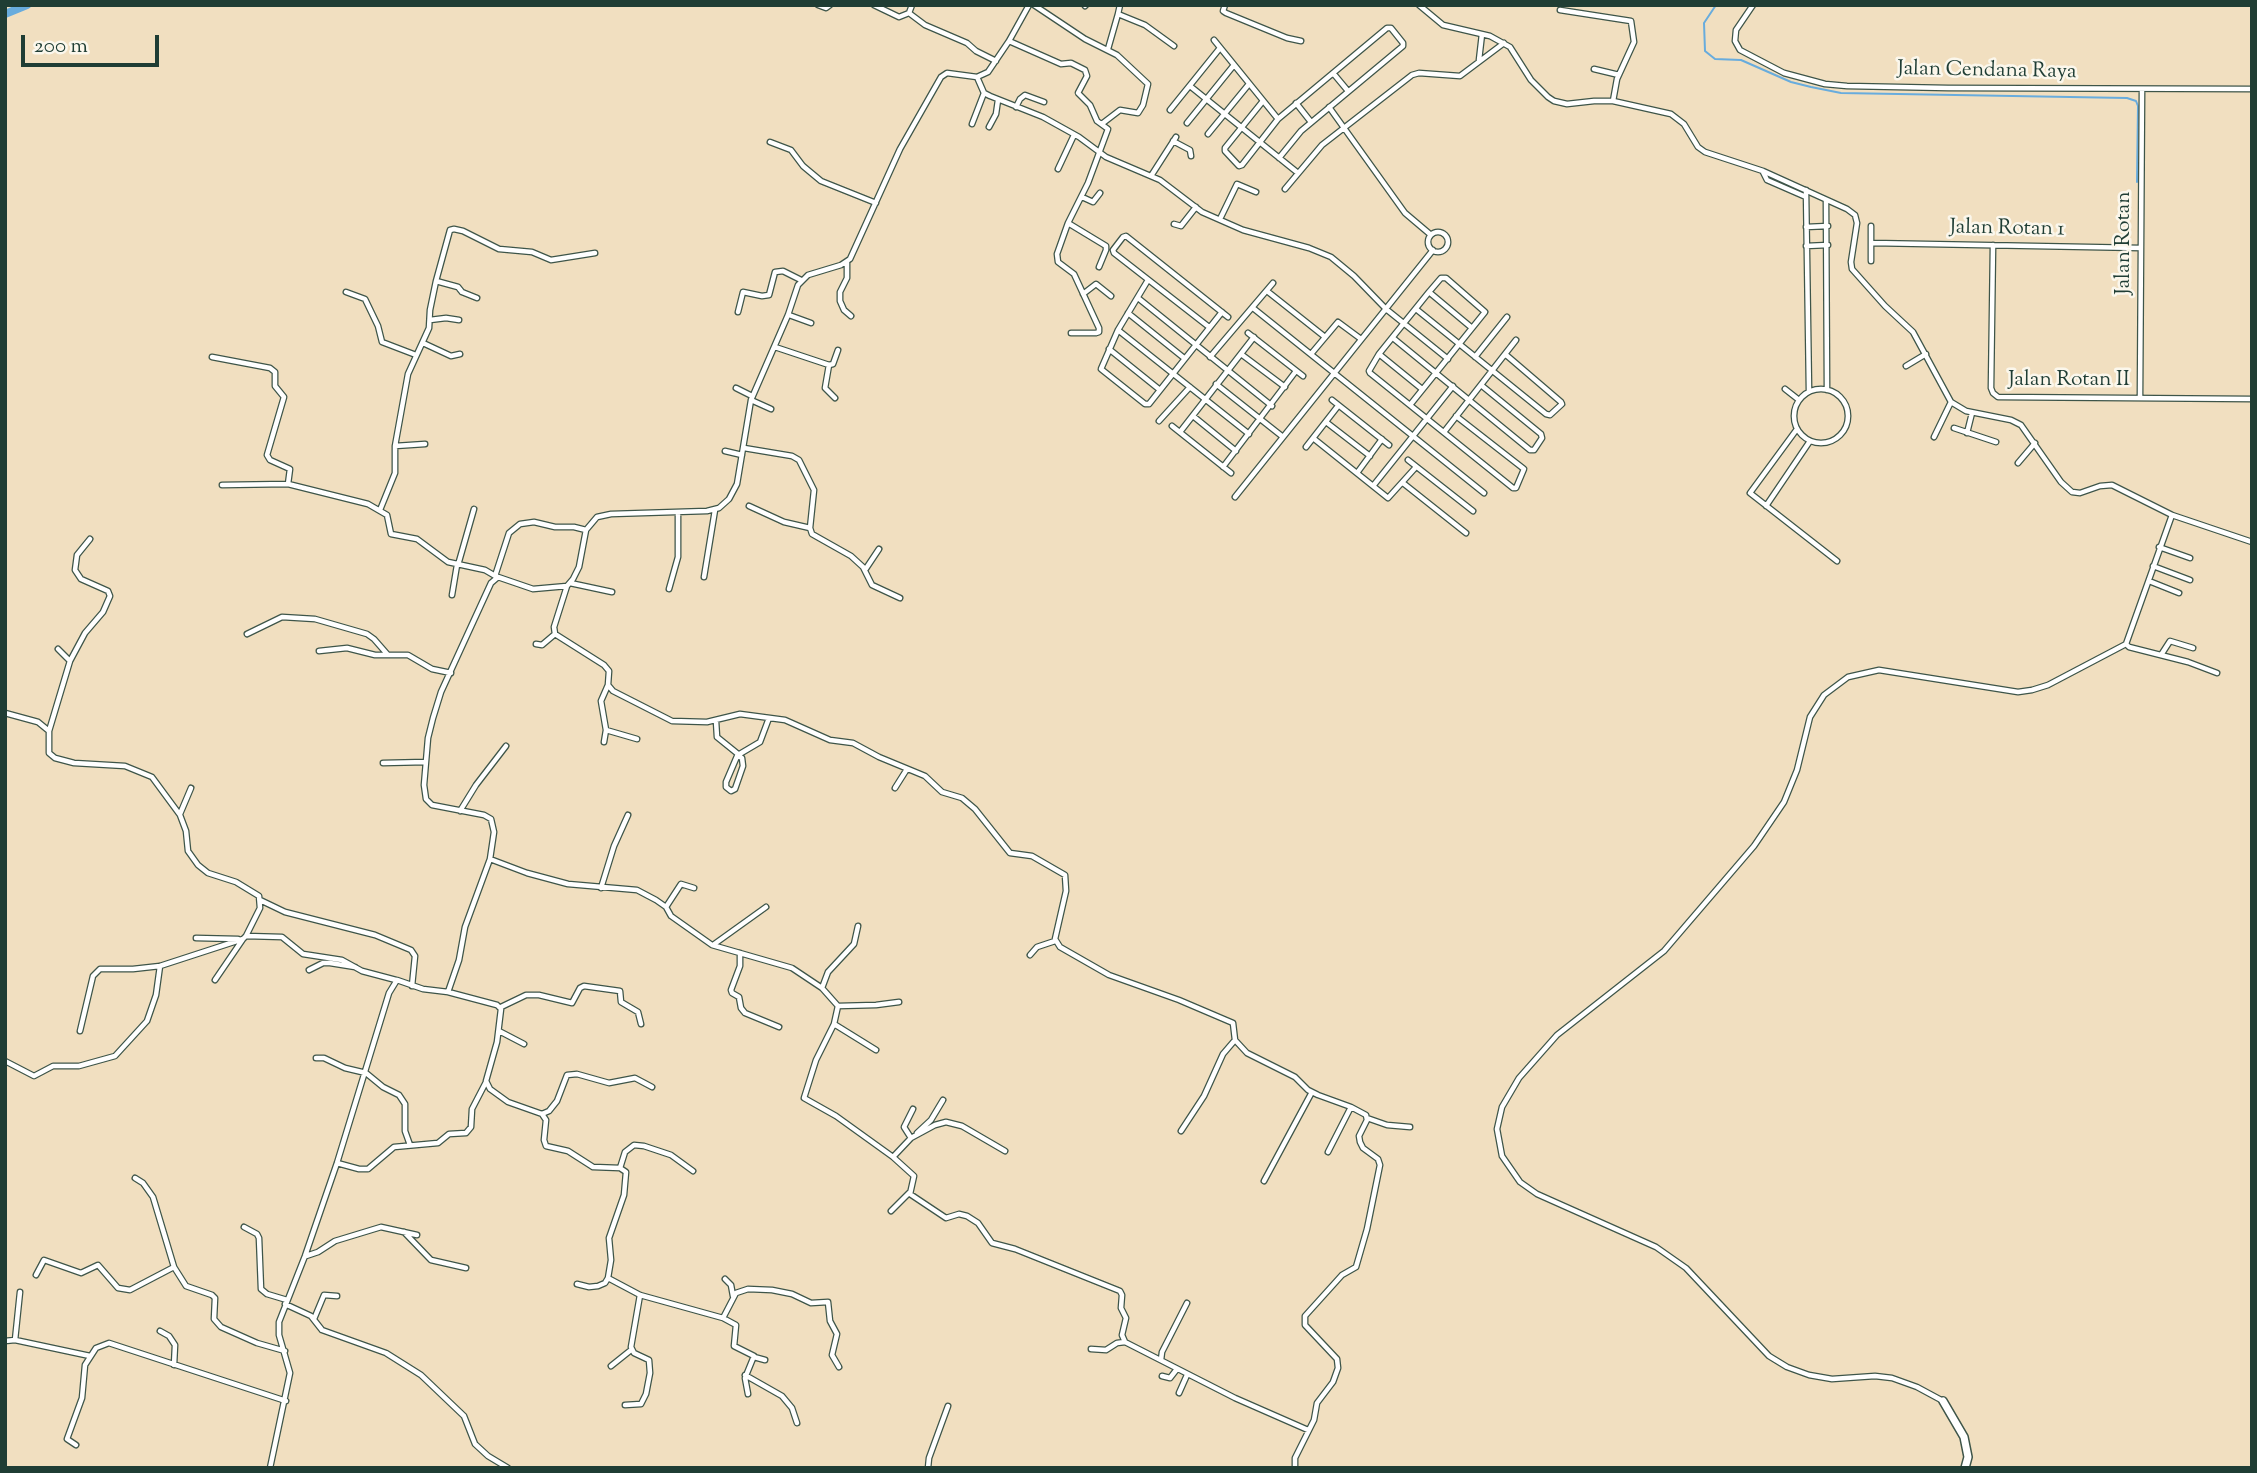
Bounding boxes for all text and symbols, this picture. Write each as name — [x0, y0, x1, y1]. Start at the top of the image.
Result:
scale bar — [24, 21, 163, 65]
text: 200 m — [34, 32, 88, 62]
street label: Jalan Cendana Raya — [1897, 58, 2077, 86]
street label: Jalan Rotan — [2112, 191, 2138, 295]
street label: Jalan Rotan 1 — [1949, 216, 2065, 244]
street label: Jalan Rotan II — [2008, 368, 2130, 394]

